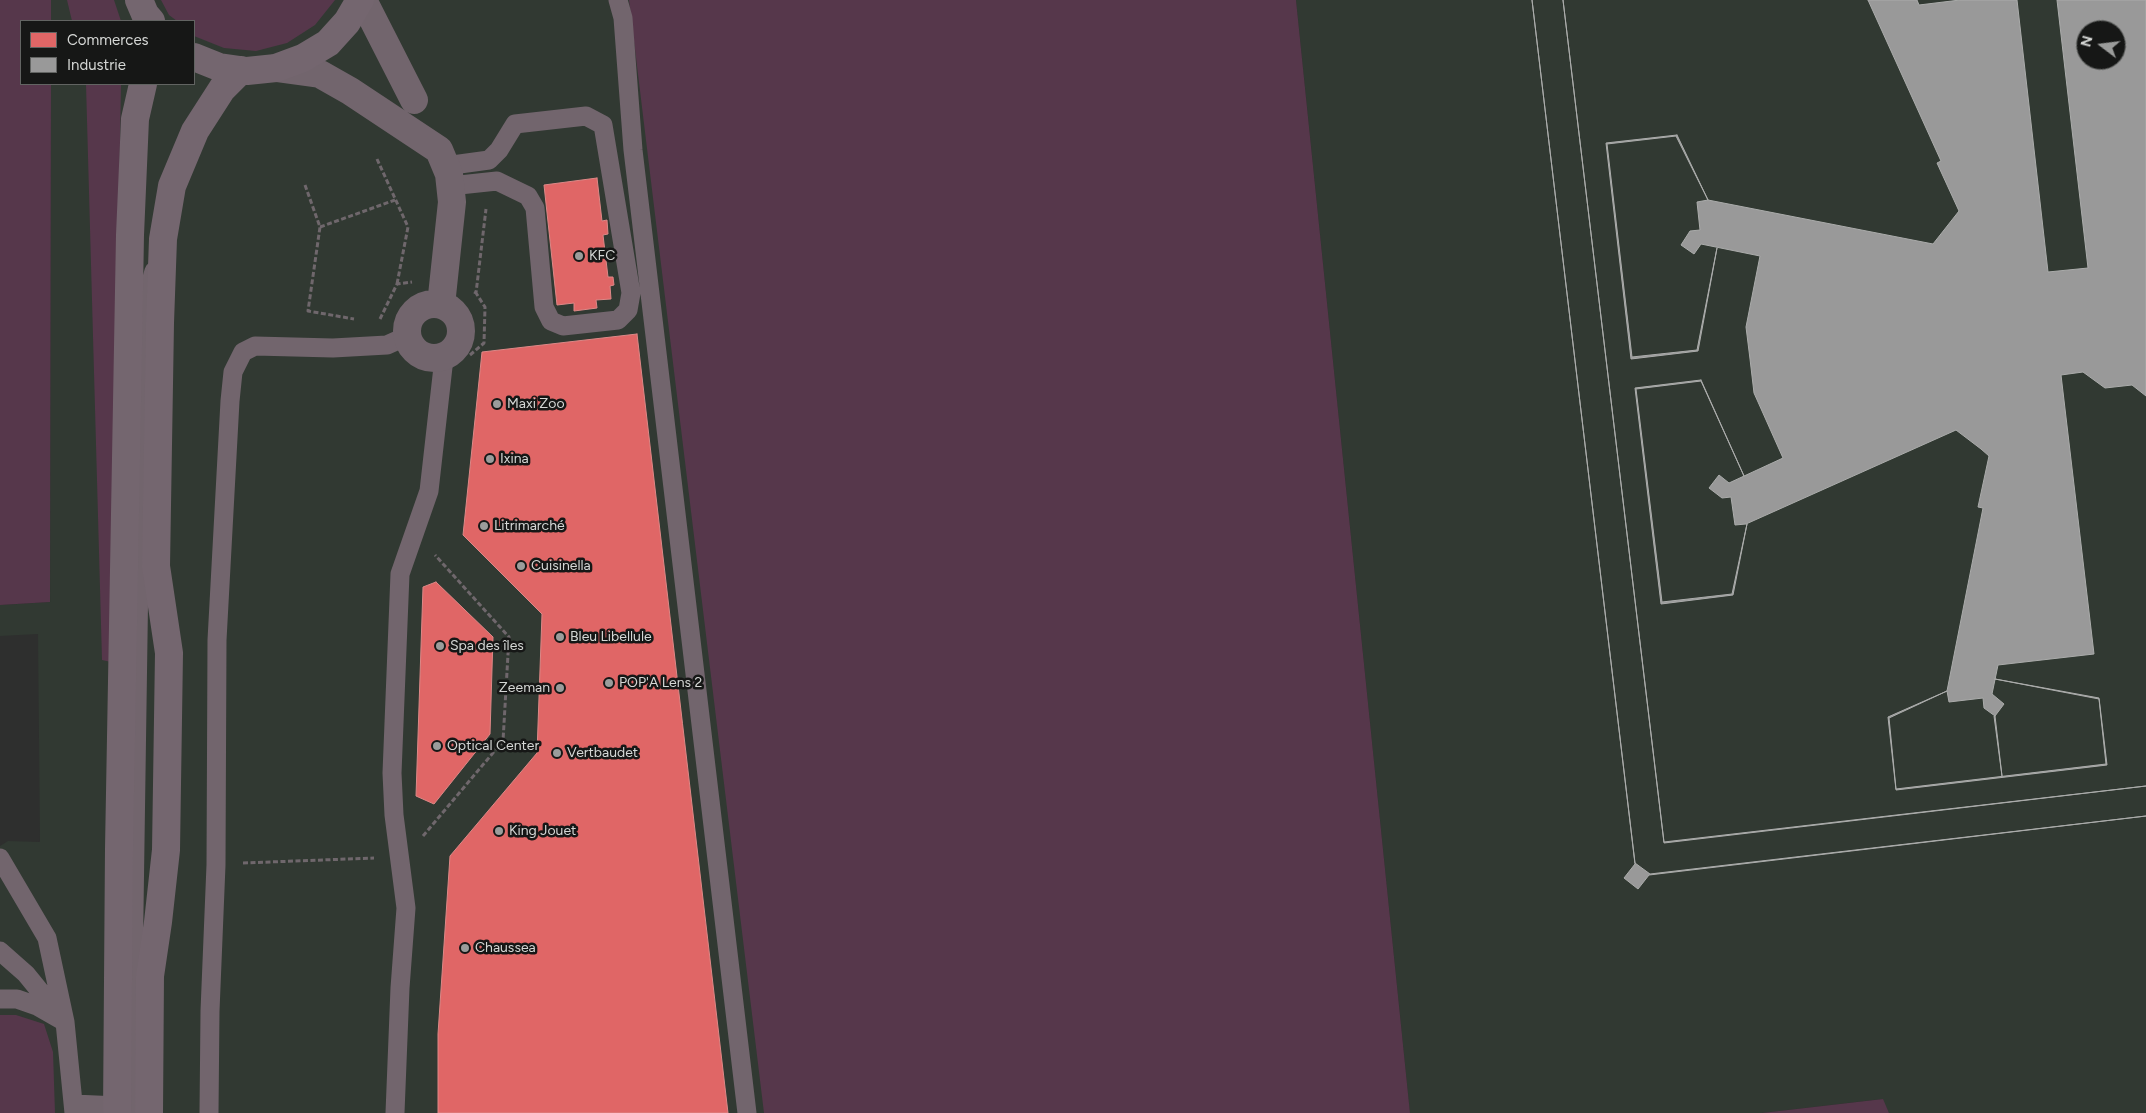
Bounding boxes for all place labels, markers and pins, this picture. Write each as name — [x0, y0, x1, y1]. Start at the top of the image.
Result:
place label: KFC — [589, 248, 615, 264]
marker: KFC — [573, 250, 585, 262]
place label: Maxi Zoo — [507, 396, 565, 412]
marker: Maxi Zoo — [491, 398, 503, 410]
place label: Ixina — [500, 451, 529, 467]
marker: Ixina — [484, 453, 496, 465]
place label: Litrimarché — [494, 518, 565, 534]
marker: Litrimarché — [478, 520, 490, 532]
place label: Cuisinella — [531, 558, 591, 574]
marker: Cuisinella — [515, 560, 527, 572]
place label: Bleu Libellule — [570, 629, 652, 645]
marker: Bleu Libellule — [554, 631, 566, 643]
place label: Spa des îles — [450, 638, 524, 654]
marker: Spa des îles — [434, 640, 446, 652]
place label: POP'A Lens 2 — [619, 675, 702, 691]
marker: POP'A Lens 2 — [603, 677, 615, 689]
place label: Zeeman — [499, 680, 550, 696]
marker: Zeeman — [554, 682, 566, 694]
place label: Optical Center — [447, 738, 539, 754]
marker: Optical Center — [431, 740, 443, 752]
place label: Vertbaudet — [567, 745, 638, 761]
marker: Vertbaudet — [551, 747, 563, 759]
place label: King Jouet — [509, 823, 576, 839]
marker: King Jouet — [493, 825, 505, 837]
place label: Chaussea — [475, 940, 536, 956]
marker: Chaussea — [459, 942, 471, 954]

